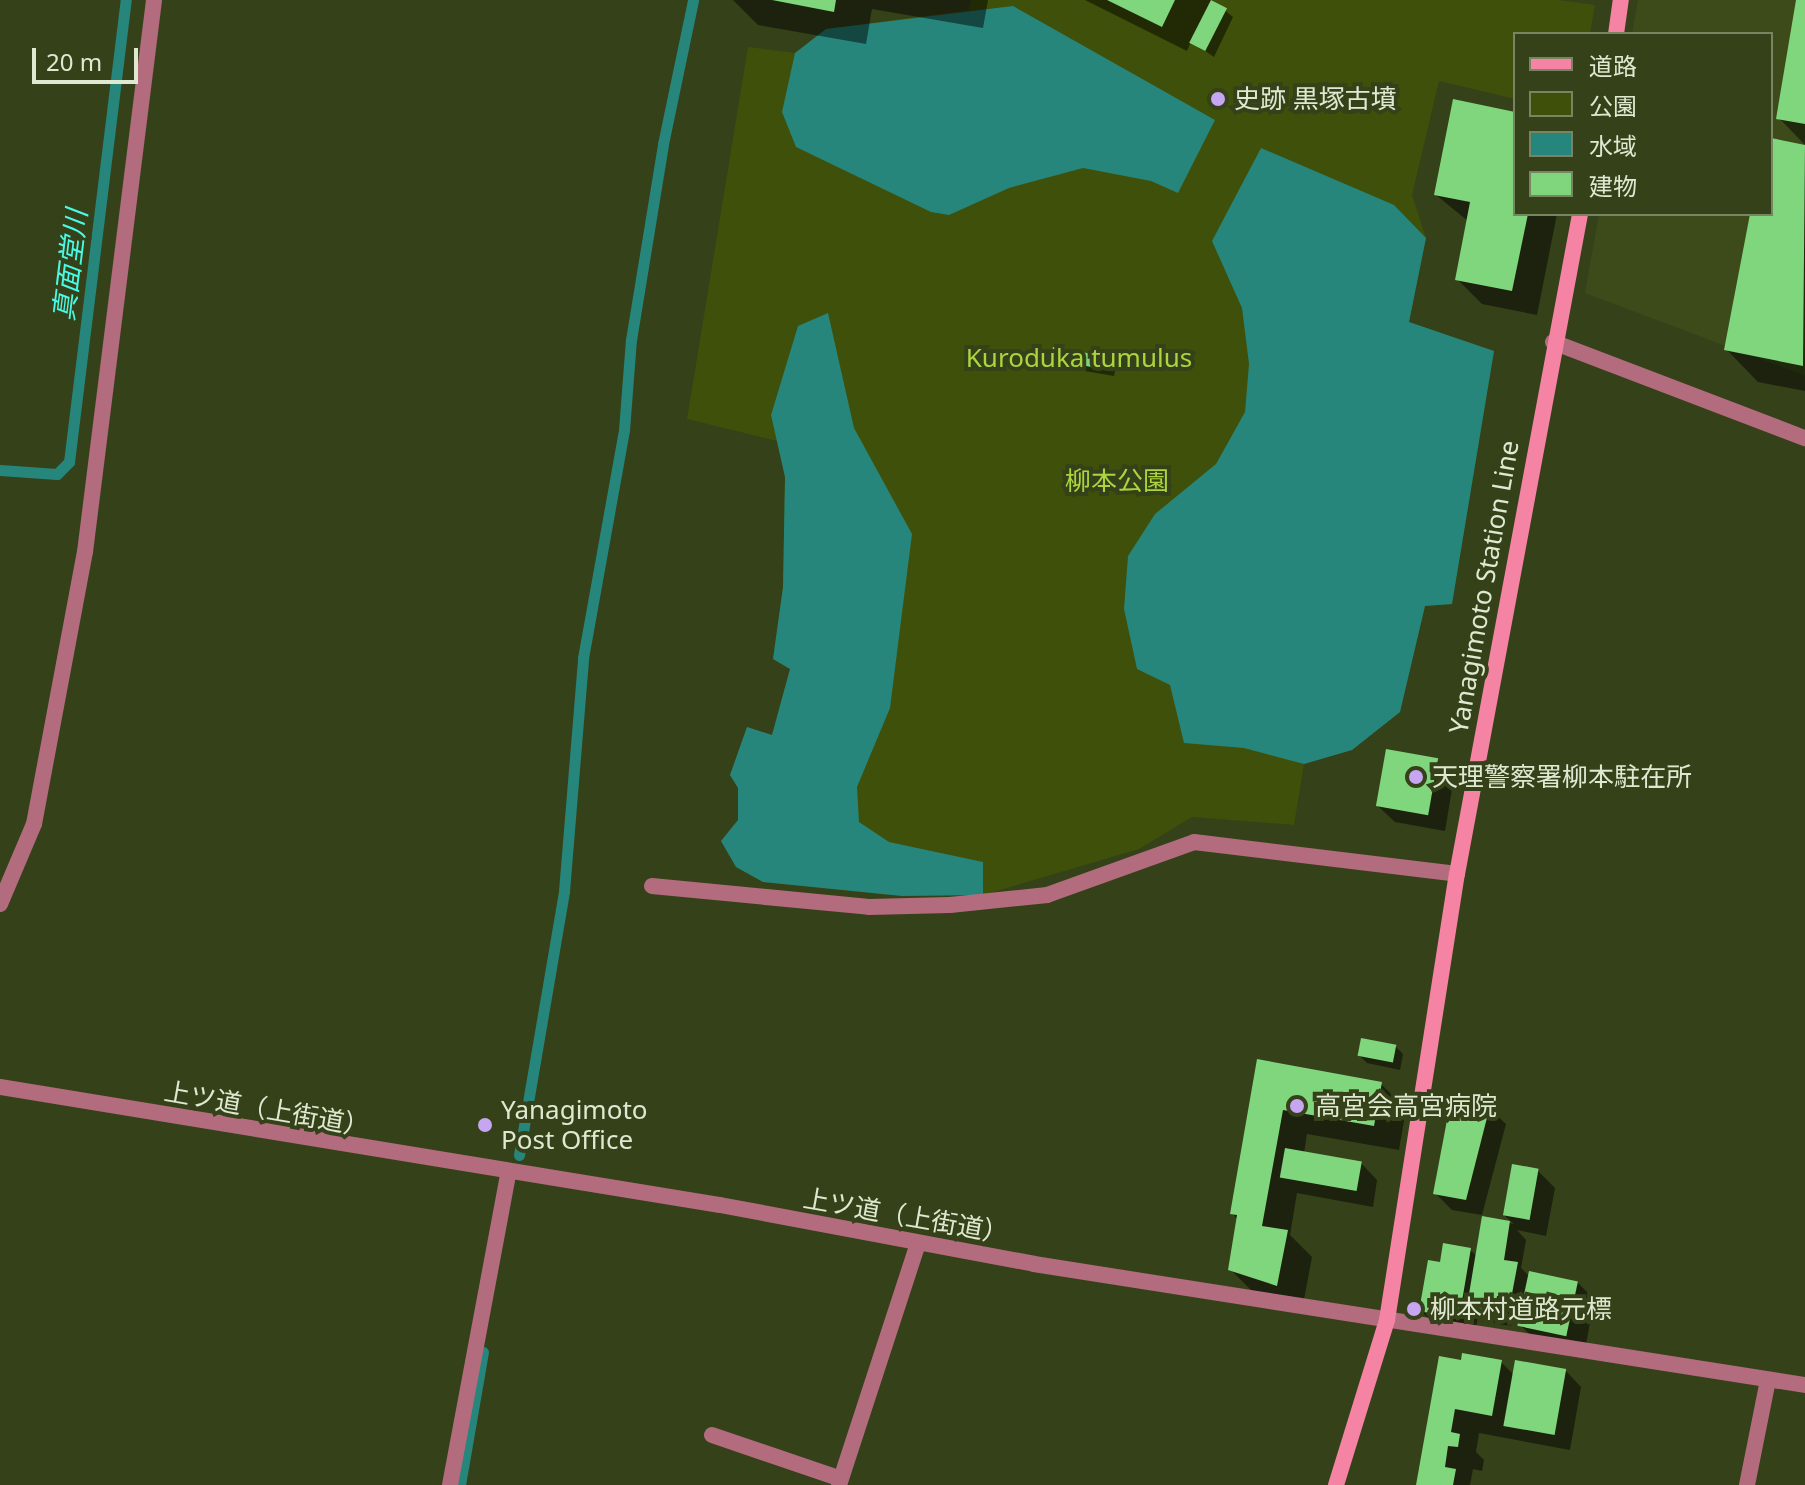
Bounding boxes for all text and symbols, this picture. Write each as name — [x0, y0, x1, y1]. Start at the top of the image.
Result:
scale bar — [36, 32, 142, 82]
legend — [1513, 32, 1773, 216]
text: 20 m — [46, 45, 102, 78]
text: 道路 — [1589, 49, 1637, 82]
place label: 史跡 黒塚古墳 — [1234, 83, 1397, 115]
text: 公園 — [1589, 89, 1637, 122]
marker: 史跡 黒塚古墳 — [1209, 90, 1227, 108]
text: 水域 — [1589, 129, 1637, 162]
text: 建物 — [1589, 169, 1637, 202]
water label: 真面堂川 — [46, 207, 92, 323]
park label: Kuroduka tumulus — [966, 342, 1192, 374]
street label: Yanagimoto Station Line — [1443, 438, 1525, 736]
park label: 柳本公園 — [1065, 465, 1169, 497]
place label: 天理警察署柳本駐在所 — [1432, 761, 1692, 793]
marker: 天理警察署柳本駐在所 — [1407, 768, 1425, 786]
street label: 上ツ道（上街道） — [162, 1076, 372, 1142]
place label: 高宮会高宮病院 — [1315, 1090, 1497, 1122]
place label: Yanagimoto Post Office — [501, 1094, 648, 1156]
marker: 高宮会高宮病院 — [1286, 1095, 1308, 1117]
marker: Yanagimoto Post Office — [476, 1116, 494, 1134]
street label: 上ツ道（上街道） — [801, 1183, 1011, 1249]
place label: 柳本村道路元標 — [1430, 1293, 1612, 1325]
marker: 柳本村道路元標 — [1405, 1300, 1423, 1318]

